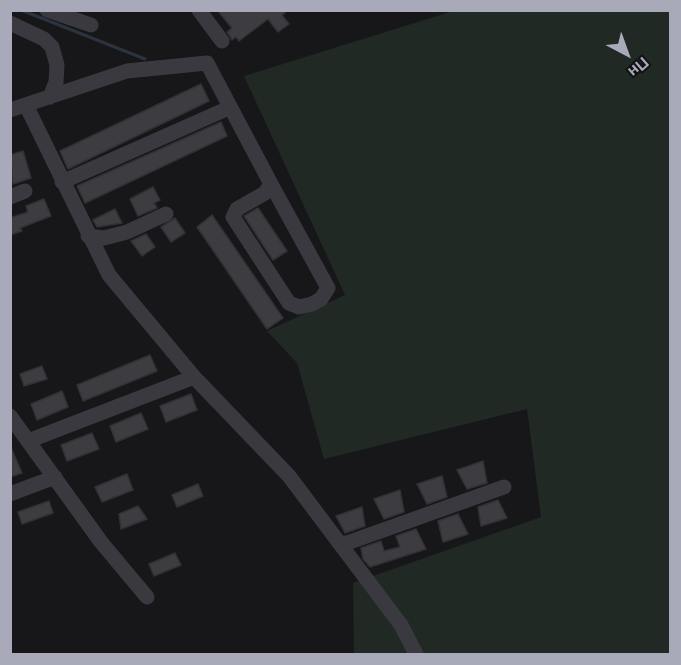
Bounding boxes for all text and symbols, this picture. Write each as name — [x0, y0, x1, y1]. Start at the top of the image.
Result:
north arrow — [597, 24, 657, 84]
text: Пн — [625, 54, 653, 82]

